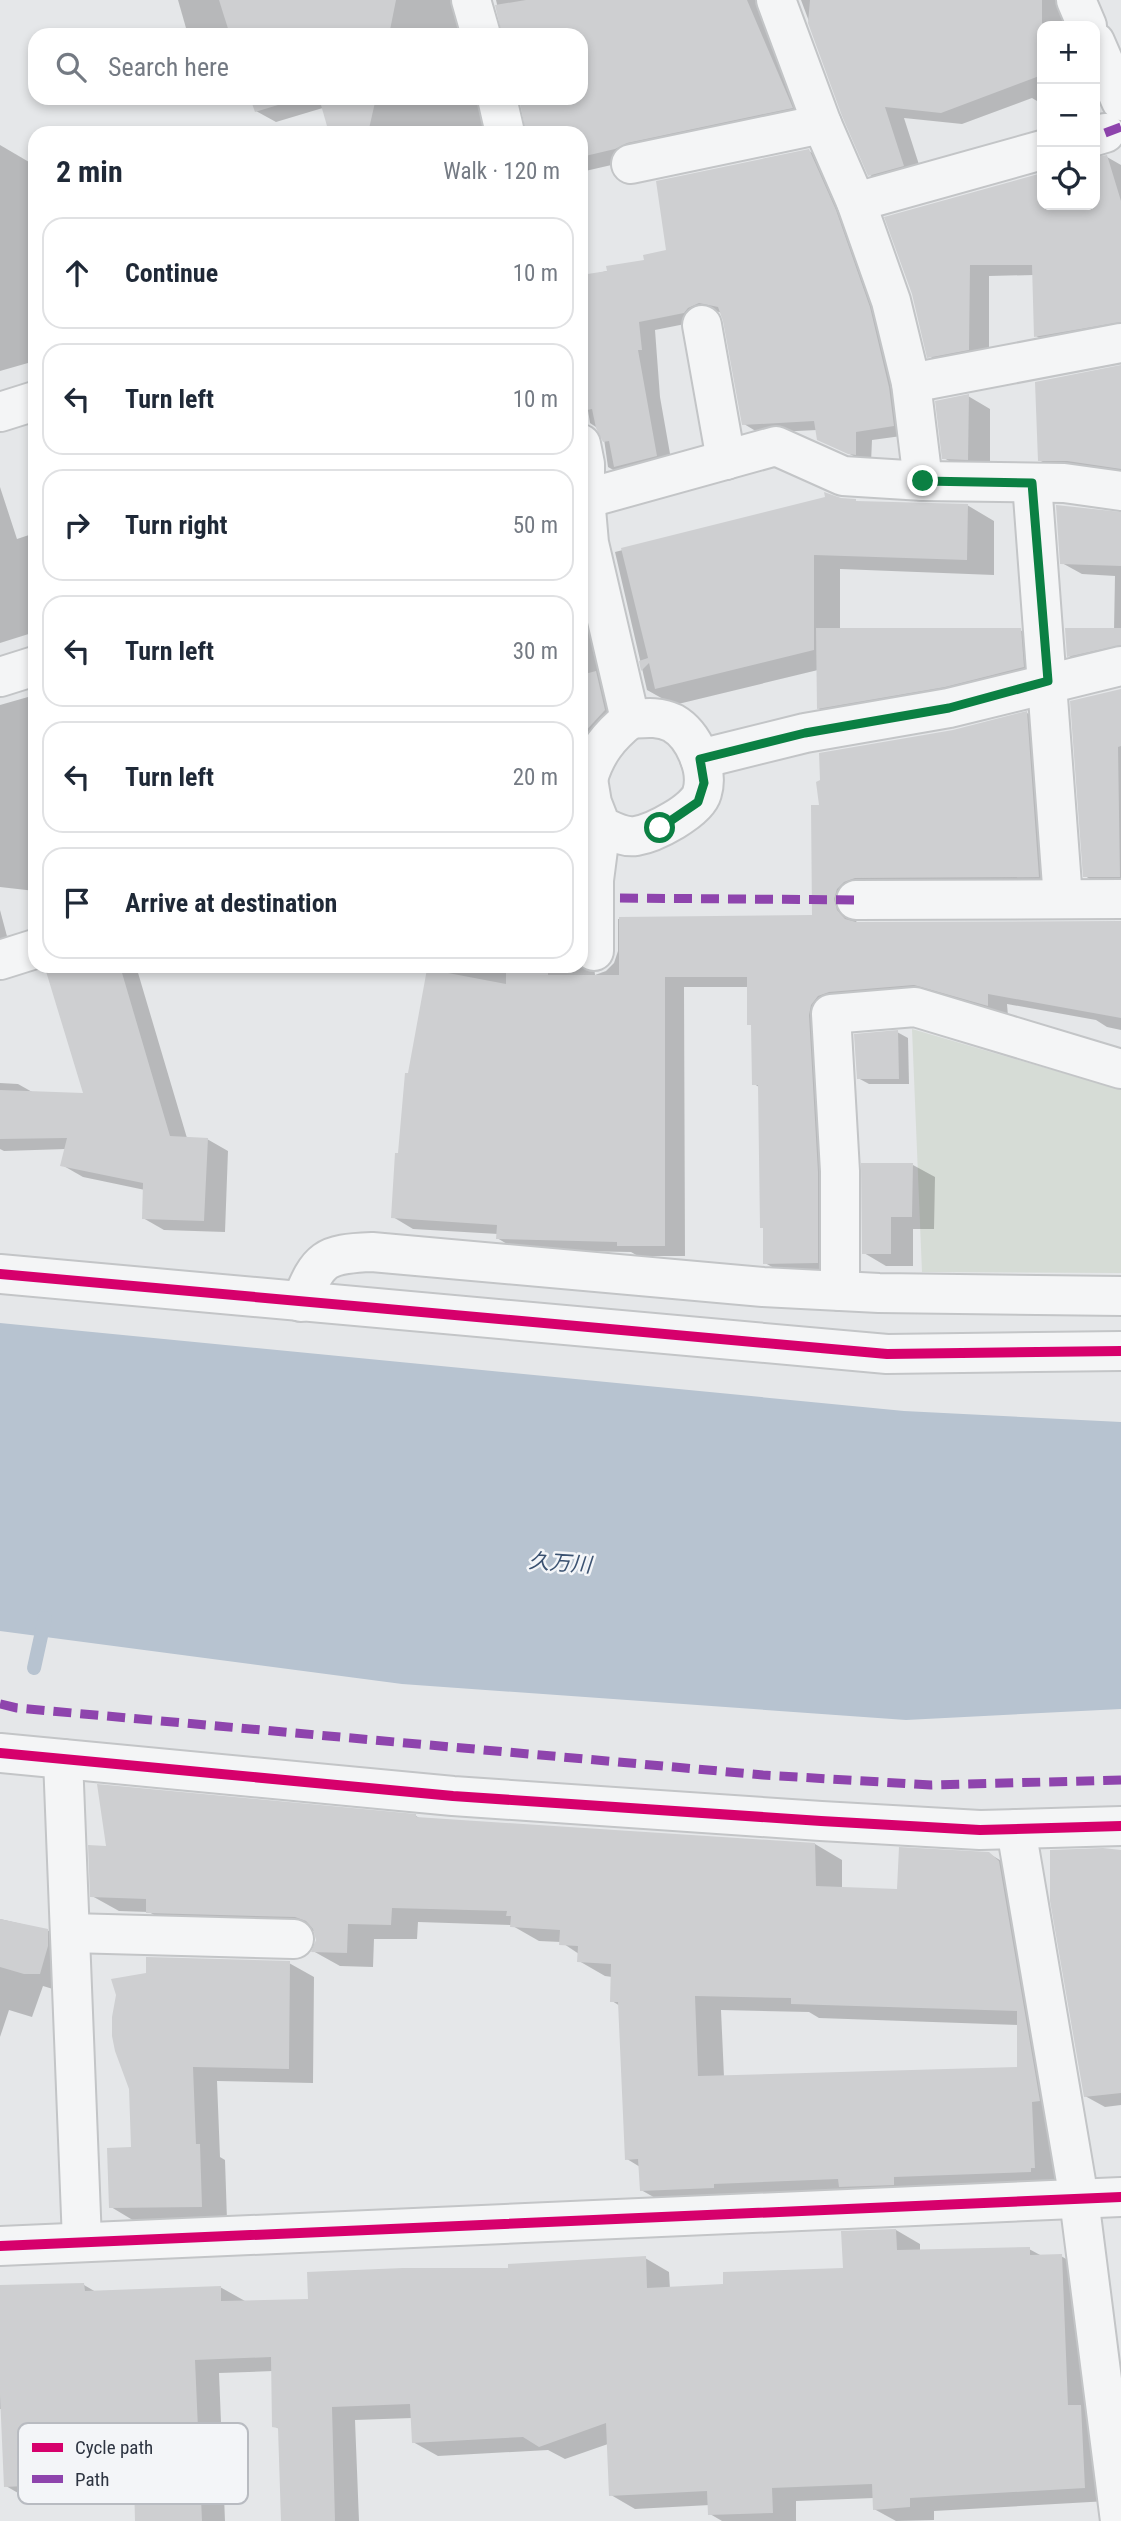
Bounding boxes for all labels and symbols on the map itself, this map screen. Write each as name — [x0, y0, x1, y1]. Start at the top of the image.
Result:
route end — [907, 465, 938, 496]
route start — [644, 812, 675, 843]
water label: 久万川 — [528, 1549, 594, 1577]
legend — [18, 2423, 248, 2504]
text: Cycle path — [75, 2436, 153, 2459]
text: Path — [75, 2468, 109, 2491]

